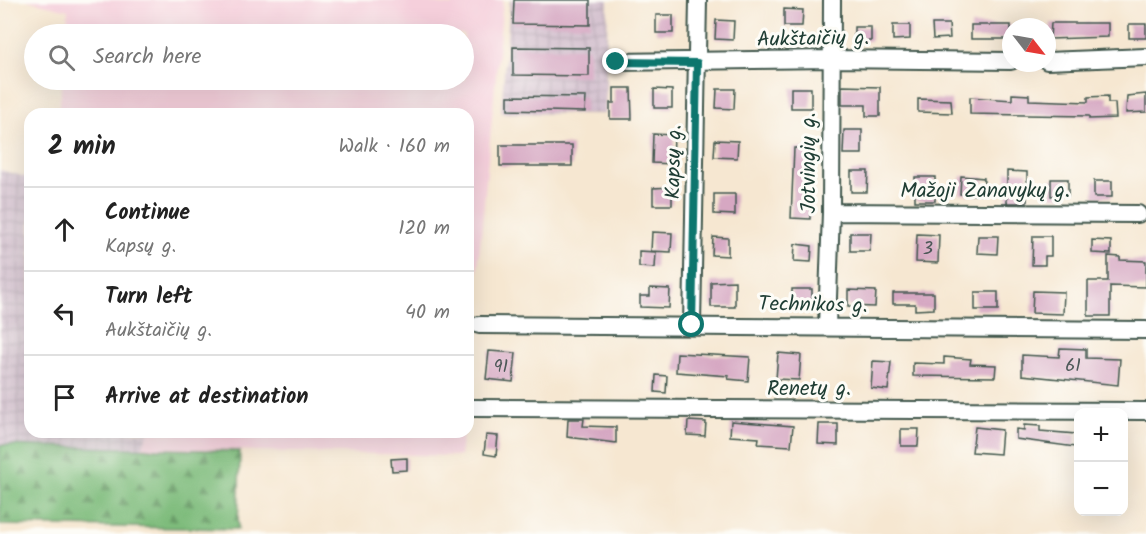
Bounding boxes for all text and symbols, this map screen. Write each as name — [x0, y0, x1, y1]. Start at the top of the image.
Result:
north arrow — [1002, 18, 1056, 72]
street label: Aukštaičių g. — [757, 22, 870, 57]
search box — [24, 24, 474, 90]
text: Search here — [93, 40, 201, 75]
icon: search — [45, 41, 78, 74]
route end — [602, 48, 628, 74]
street label: Jotvingių g. — [793, 113, 826, 213]
street label: Kapsų g. — [657, 124, 692, 200]
text: 2 min — [48, 126, 116, 168]
text: Walk · 160 m — [339, 131, 450, 163]
street label: Mažoji Zanavykų g. — [900, 175, 1070, 208]
text: Continue — [105, 196, 190, 231]
icon: ahead — [48, 213, 81, 246]
text: 120 m — [398, 213, 450, 245]
text: Kapsų g. — [105, 231, 176, 263]
house number: 3 — [923, 235, 933, 264]
text: Turn left — [105, 280, 192, 315]
street label: Technikos g. — [758, 288, 868, 323]
icon: left — [48, 297, 81, 330]
text: 40 m — [405, 297, 450, 329]
route start — [678, 311, 704, 337]
text: Aukštaičių g. — [105, 315, 212, 347]
house number: 61 — [1065, 352, 1081, 381]
house number: 91 — [494, 353, 508, 382]
street label: Renetų g. — [767, 373, 851, 406]
text: Arrive at destination — [105, 380, 308, 415]
icon: arrive — [48, 381, 81, 414]
map controls — [1074, 408, 1128, 516]
button: + — [1074, 408, 1128, 462]
button: − — [1074, 462, 1128, 516]

